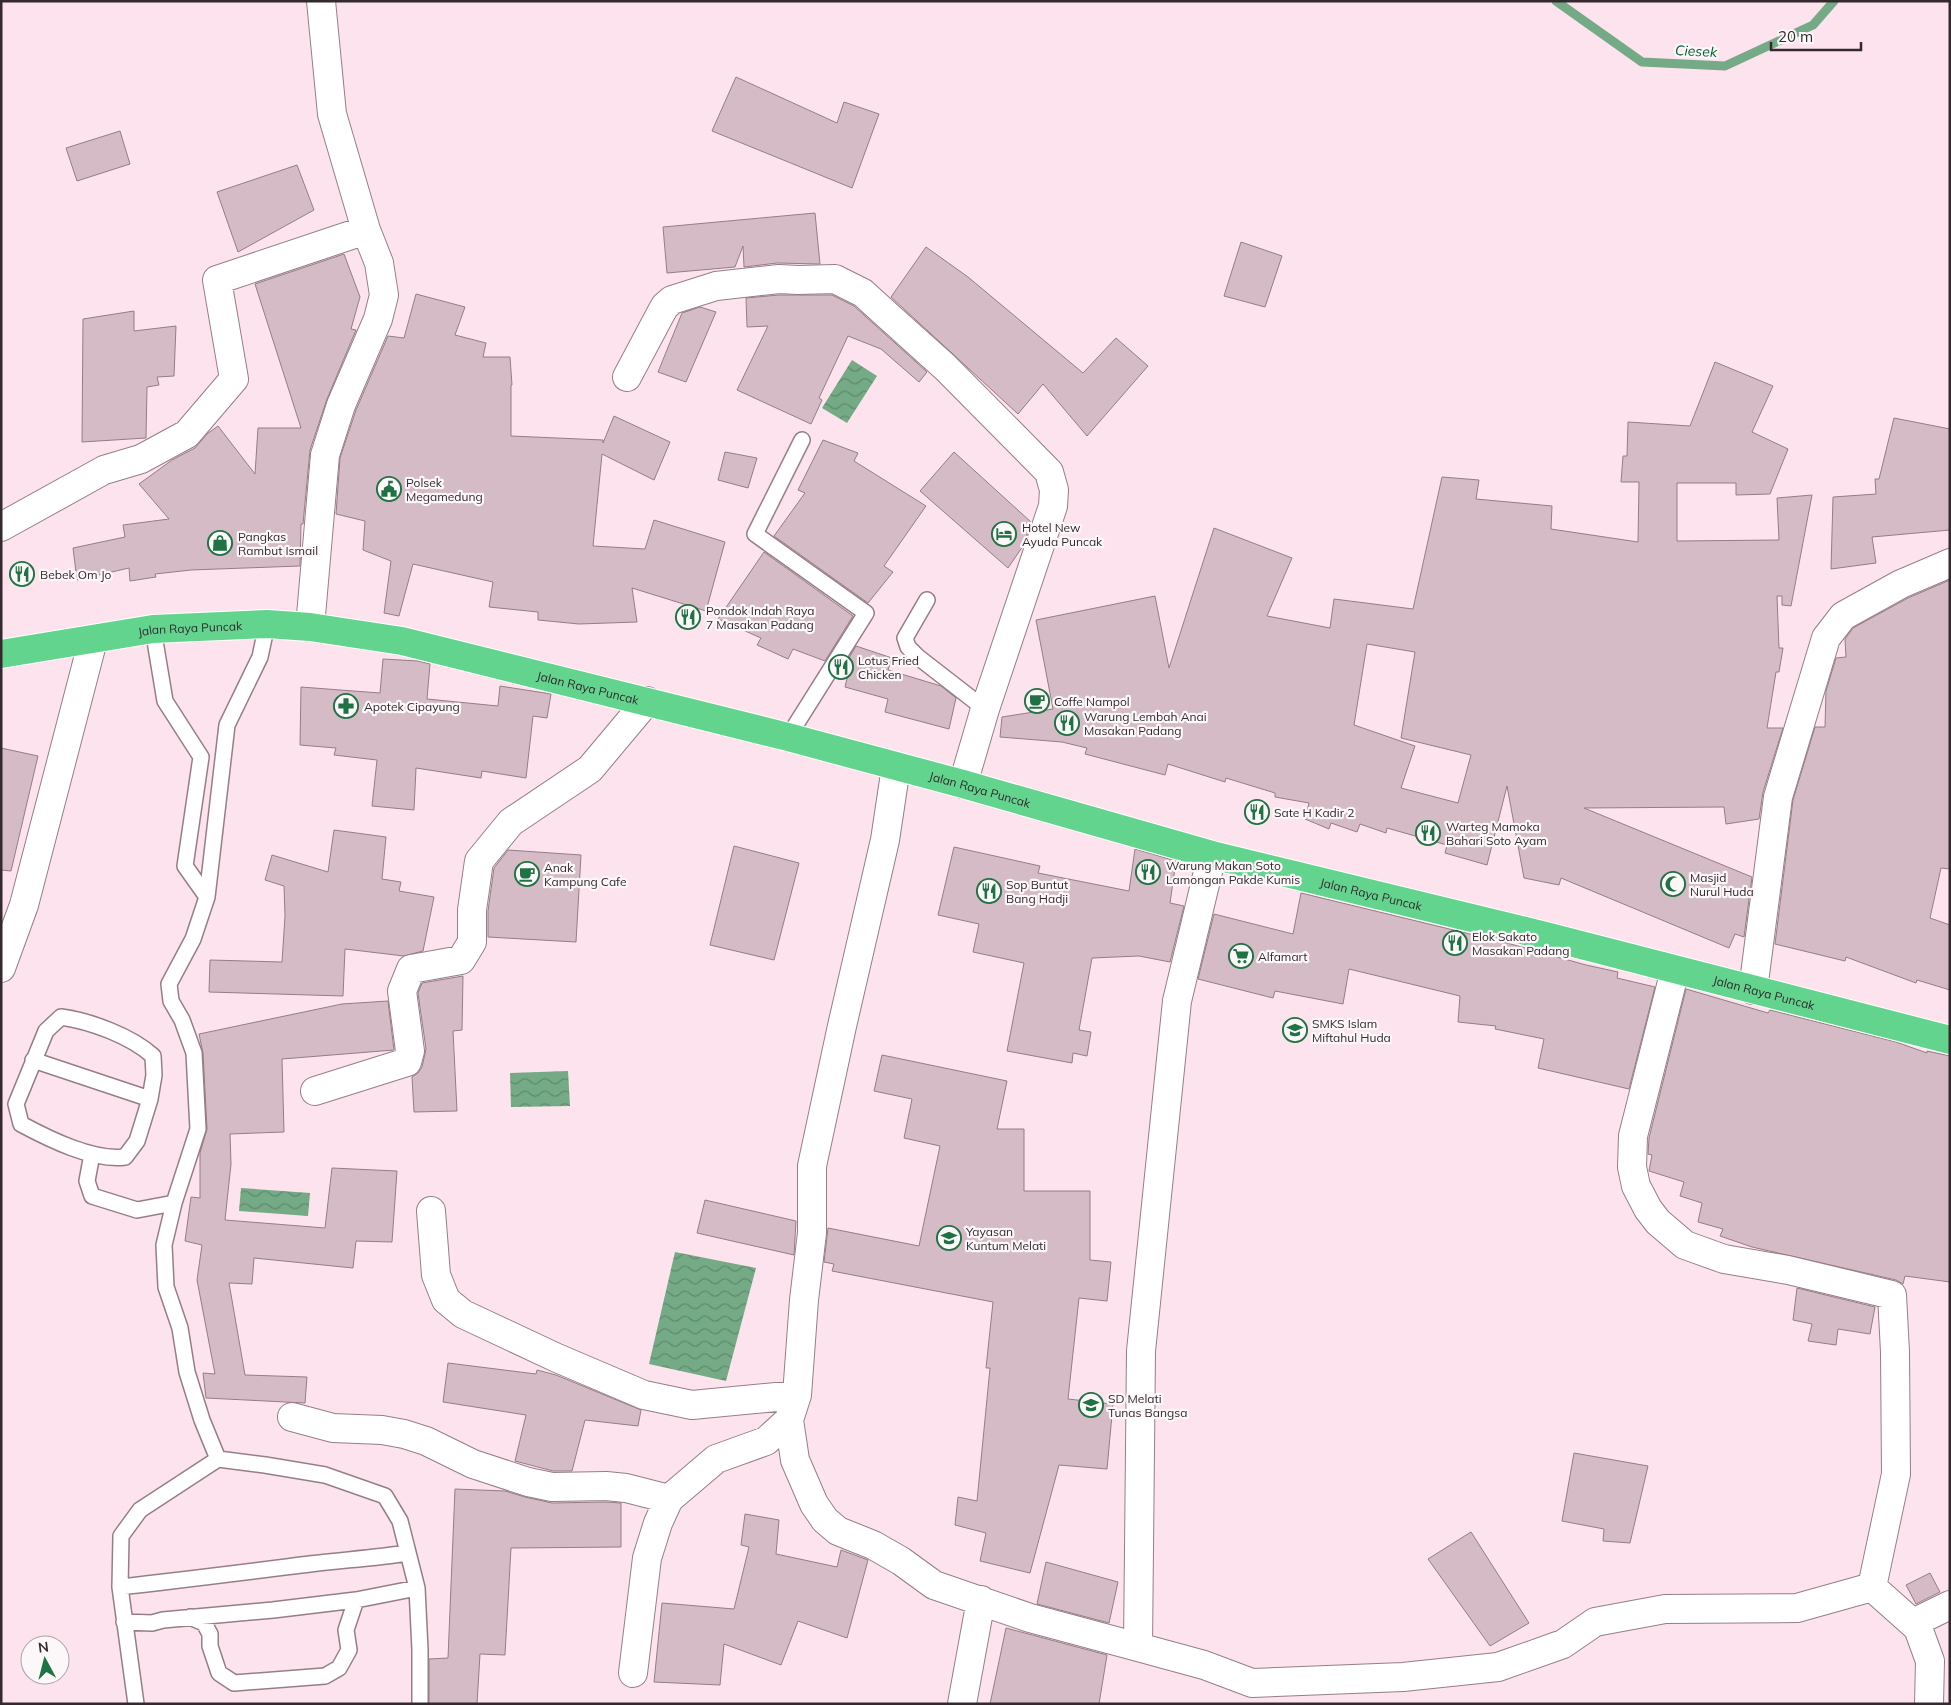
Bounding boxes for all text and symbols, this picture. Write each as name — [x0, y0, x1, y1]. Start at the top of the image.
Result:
scale bar — [1771, 20, 1861, 52]
text: 20 m — [1778, 27, 1813, 46]
water label: Ciesek — [1674, 41, 1718, 61]
place label: Polsek Megamedung — [406, 475, 483, 504]
public building icon: Polsek Megamedung — [376, 476, 402, 502]
place label: Hotel New Ayuda Puncak — [1022, 520, 1103, 549]
hotel icon: Hotel New Ayuda Puncak — [991, 521, 1017, 547]
place label: Pangkas Rambut Ismail — [238, 529, 318, 558]
shop icon: Pangkas Rambut Ismail — [207, 530, 233, 556]
restaurant icon: Bebek Om Jo — [9, 561, 35, 587]
place label: Bebek Om Jo — [40, 567, 112, 582]
place label: Pondok Indah Raya 7 Masakan Padang — [706, 603, 814, 632]
restaurant icon: Pondok Indah Raya 7 Masakan Padang — [675, 604, 701, 630]
street label: Jalan Raya Puncak — [137, 618, 243, 639]
place label: Lotus Fried Chicken — [858, 653, 919, 682]
restaurant icon: Lotus Fried Chicken — [828, 654, 854, 680]
street label: Jalan Raya Puncak — [536, 667, 641, 707]
cafe icon: Coffe Nampol — [1024, 688, 1050, 714]
pharmacy icon: Apotek Cipayung — [333, 693, 359, 719]
place label: Coffe Nampol — [1054, 694, 1130, 709]
place label: Apotek Cipayung — [364, 699, 460, 714]
place label: Warung Lembah Anai Masakan Padang — [1084, 709, 1207, 738]
restaurant icon: Warung Lembah Anai Masakan Padang — [1054, 710, 1080, 736]
street label: Jalan Raya Puncak — [928, 768, 1033, 811]
restaurant icon: Sate H Kadir 2 — [1244, 799, 1270, 825]
place label: Sate H Kadir 2 — [1274, 805, 1354, 820]
place label: Warteg Mamoka Bahari Soto Ayam — [1446, 819, 1547, 848]
restaurant icon: Warteg Mamoka Bahari Soto Ayam — [1415, 820, 1441, 846]
place label: Warung Makan Soto Lamongan Pakde Kumis — [1166, 858, 1300, 887]
restaurant icon: Warung Makan Soto Lamongan Pakde Kumis — [1135, 859, 1161, 885]
place label: Anak Kampung Cafe — [544, 860, 627, 889]
cafe icon: Anak Kampung Cafe — [514, 861, 540, 887]
place label: Masjid Nurul Huda — [1690, 870, 1754, 899]
mosque icon: Masjid Nurul Huda — [1660, 871, 1686, 897]
street label: Jalan Raya Puncak — [1319, 874, 1425, 913]
place label: Sop Buntut Bang Hadji — [1006, 877, 1068, 906]
restaurant icon: Sop Buntut Bang Hadji — [976, 878, 1002, 904]
place label: Elok Sakato Masakan Padang — [1472, 929, 1570, 958]
restaurant icon: Elok Sakato Masakan Padang — [1442, 930, 1468, 956]
supermarket icon: Alfamart — [1228, 943, 1254, 969]
place label: Alfamart — [1258, 949, 1307, 964]
street label: Jalan Raya Puncak — [1712, 972, 1817, 1013]
place label: SMKS Islam Miftahul Huda — [1312, 1016, 1391, 1045]
school or university icon: SMKS Islam Miftahul Huda — [1282, 1017, 1308, 1043]
place label: Yayasan Kuntum Melati — [965, 1224, 1046, 1253]
school or university icon: Yayasan Kuntum Melati — [936, 1225, 962, 1251]
place label: SD Melati Tunas Bangsa — [1108, 1391, 1187, 1420]
school or university icon: SD Melati Tunas Bangsa — [1078, 1392, 1104, 1418]
north arrow — [20, 1635, 70, 1685]
text: N — [37, 1638, 50, 1657]

